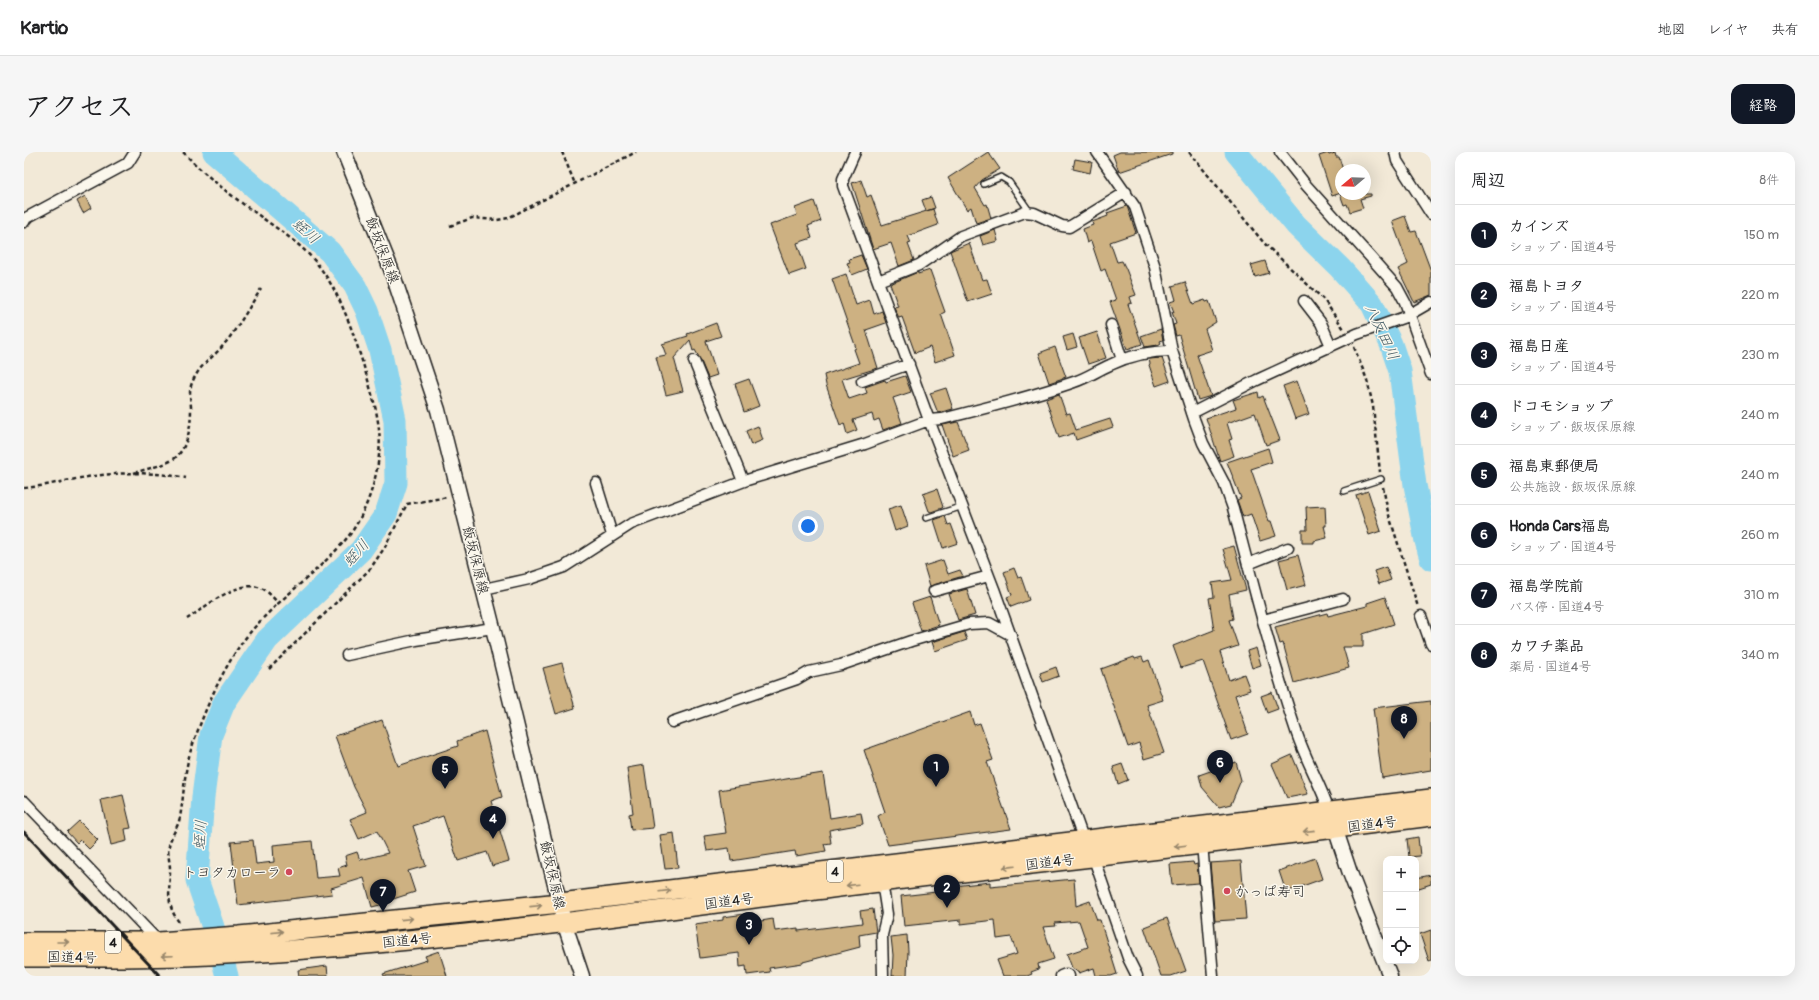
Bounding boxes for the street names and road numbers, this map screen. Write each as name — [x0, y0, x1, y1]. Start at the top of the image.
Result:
street label: 飯坂保原線 — [362, 214, 403, 286]
street label: 飯坂保原線 — [459, 524, 492, 596]
street label: 国道4号 — [1346, 813, 1398, 836]
street label: 飯坂保原線 — [536, 839, 569, 911]
street label: 国道4号 — [1024, 851, 1076, 874]
road number: 4 — [827, 860, 843, 882]
street label: 国道4号 — [703, 890, 755, 913]
street label: 国道4号 — [381, 929, 433, 952]
road number: 4 — [105, 931, 121, 953]
street label: 国道4号 — [47, 949, 97, 966]

